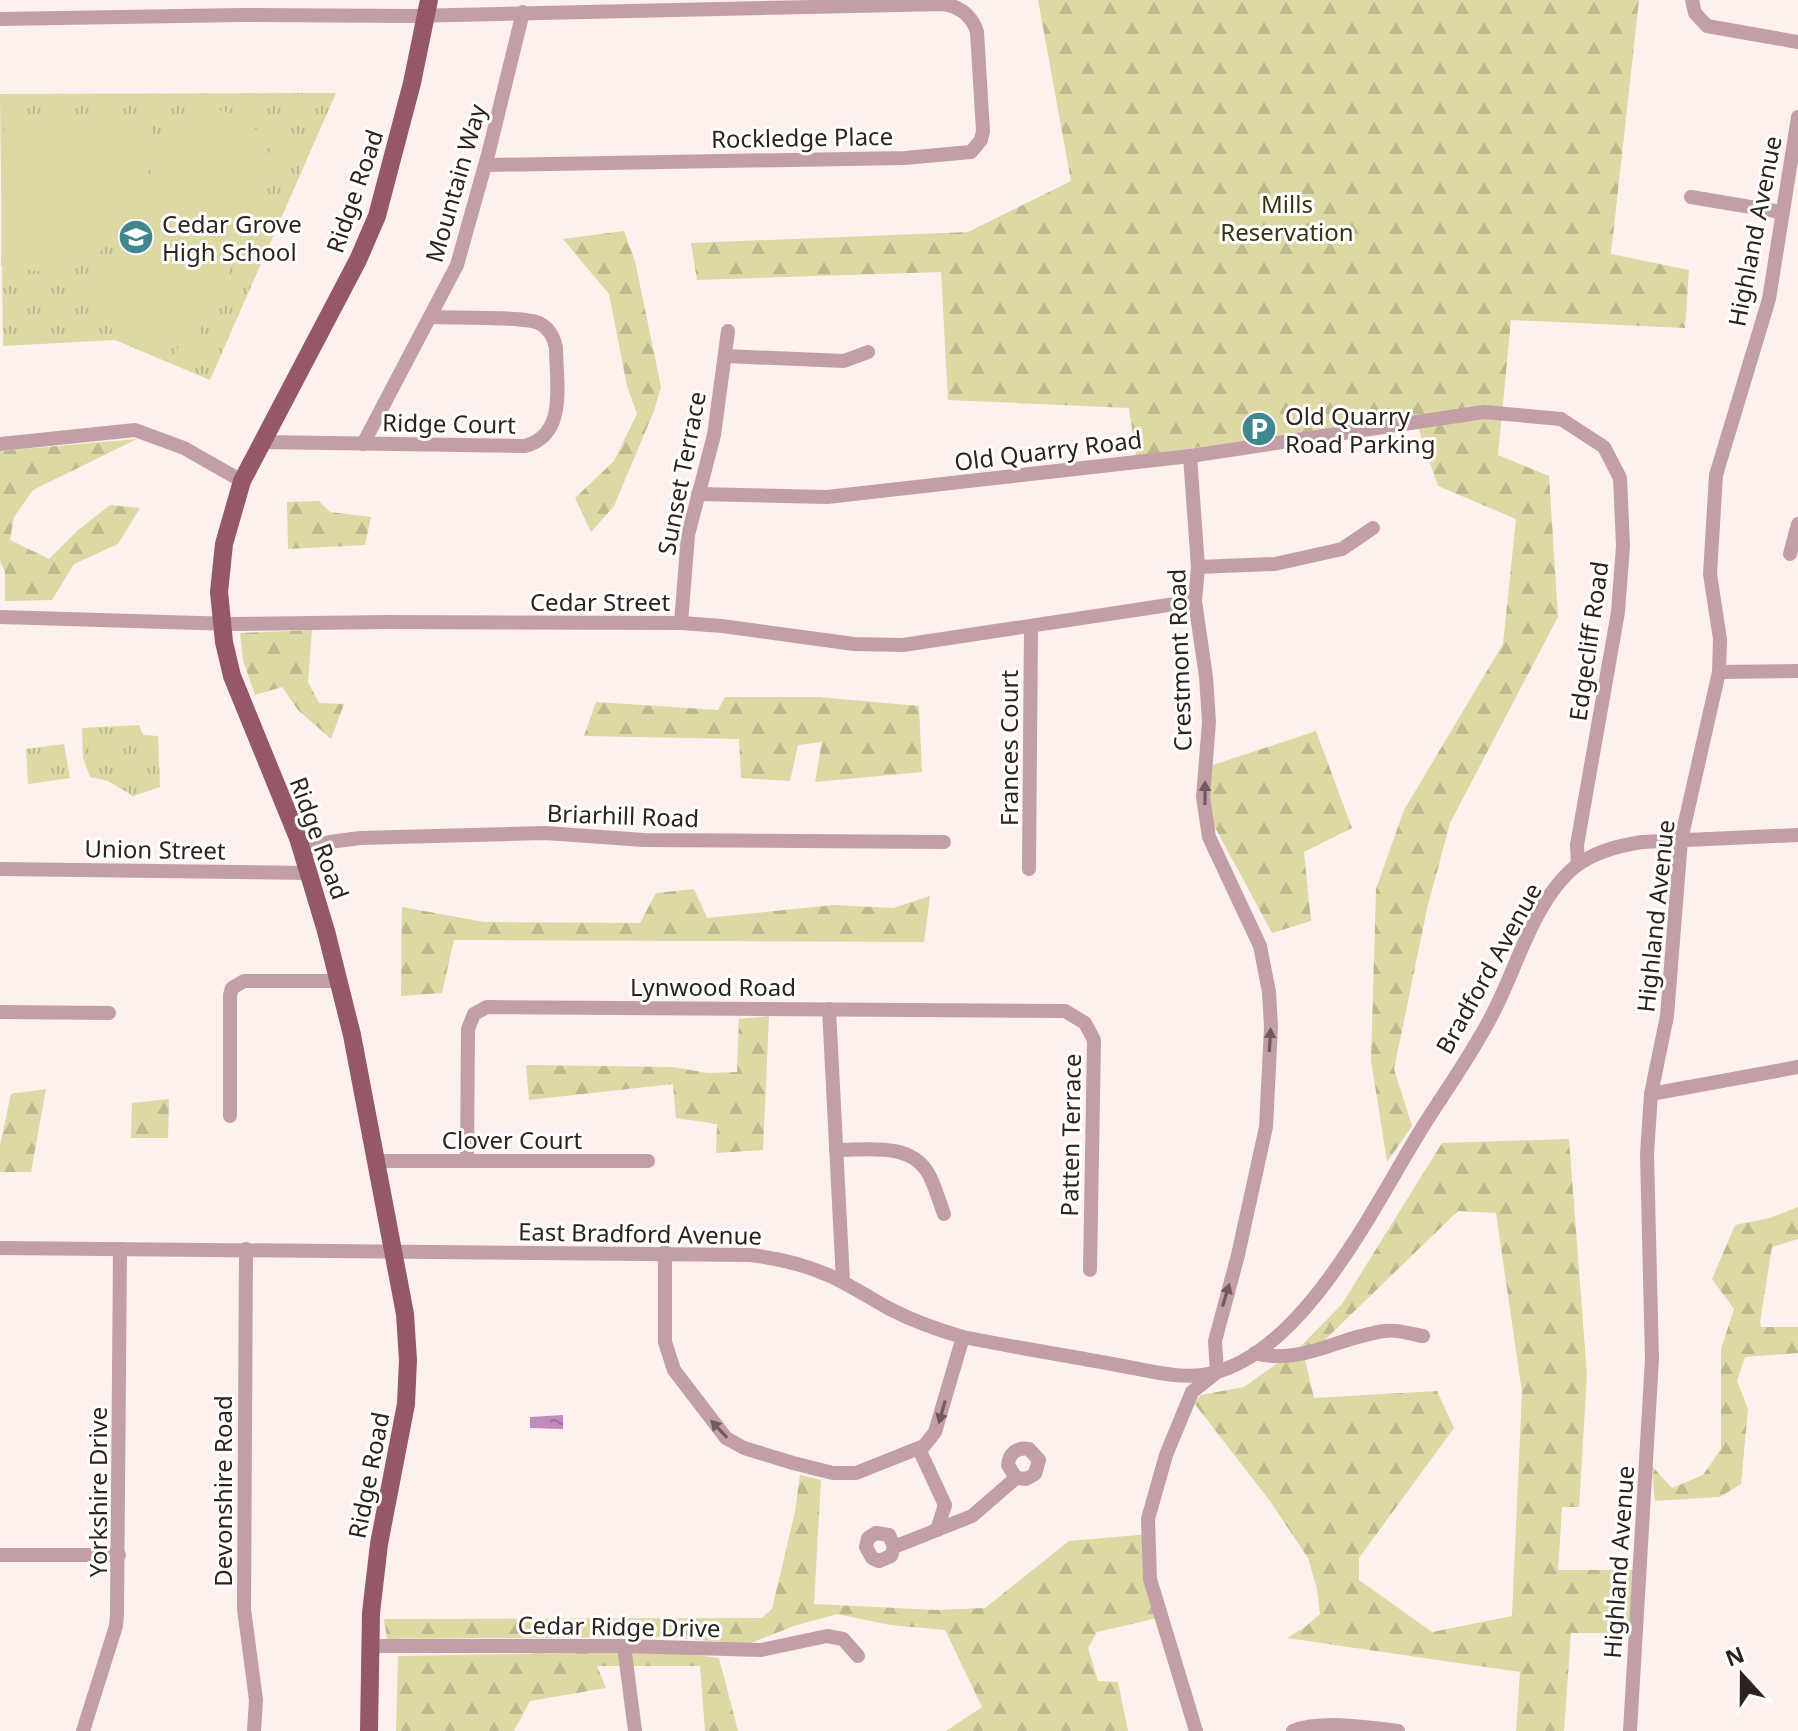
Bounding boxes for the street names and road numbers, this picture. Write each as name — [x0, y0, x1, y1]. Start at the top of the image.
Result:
street label: Mountain Way — [417, 99, 494, 266]
street label: Rockledge Place — [711, 119, 893, 155]
street label: Ridge Road — [318, 125, 390, 257]
street label: Highland Avenue — [1719, 133, 1789, 329]
street label: Sunset Terrace — [649, 388, 713, 558]
street label: Ridge Court — [382, 405, 516, 441]
street label: Old Quarry Road — [952, 422, 1144, 478]
street label: Edgecliff Road — [1560, 559, 1616, 723]
street label: Crestmont Road — [1159, 568, 1199, 752]
street label: Cedar Street — [530, 585, 670, 618]
street label: Frances Court — [992, 670, 1025, 826]
street label: Ridge Road — [283, 772, 357, 904]
street label: Briarhill Road — [546, 796, 700, 834]
street label: Highland Avenue — [1628, 818, 1682, 1014]
street label: Union Street — [84, 831, 226, 867]
street label: Bradford Avenue — [1427, 877, 1549, 1059]
street label: Lynwood Road — [630, 970, 796, 1003]
street label: Patten Terrace — [1052, 1053, 1088, 1217]
street label: Clover Court — [442, 1123, 583, 1156]
street label: East Bradford Avenue — [518, 1214, 762, 1252]
street label: Devonshire Road — [206, 1395, 239, 1587]
street label: Yorkshire Drive — [81, 1407, 114, 1577]
street label: Ridge Road — [340, 1409, 396, 1541]
street label: Highland Avenue — [1595, 1464, 1641, 1660]
street label: Cedar Ridge Drive — [517, 1608, 721, 1644]

